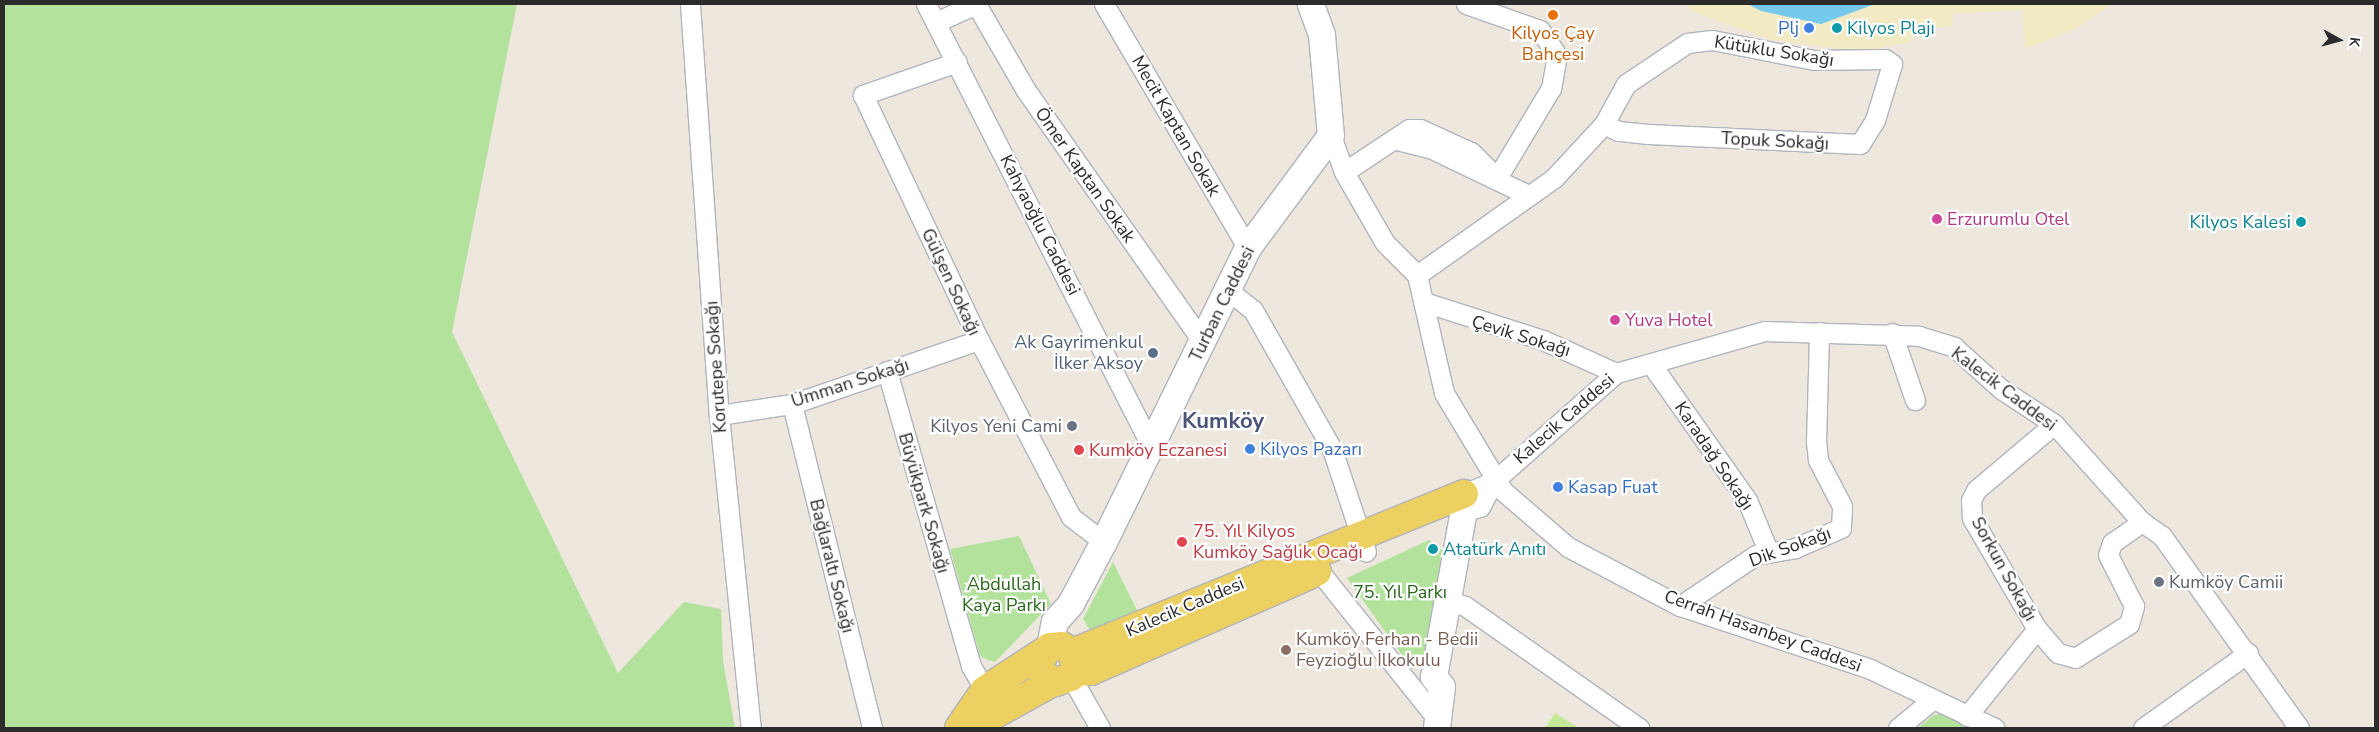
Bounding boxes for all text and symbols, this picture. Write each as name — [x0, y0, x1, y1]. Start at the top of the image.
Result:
marker: Kilyos Çay Bahçesi — [1547, 9, 1559, 21]
north arrow — [2314, 15, 2364, 65]
place label: Plj — [1778, 17, 1799, 39]
place label: Kilyos Plajı — [1847, 17, 1935, 39]
marker: Plj — [1803, 22, 1815, 34]
marker: Kilyos Plajı — [1831, 22, 1843, 34]
place label: Kilyos Çay Bahçesi — [1511, 23, 1595, 66]
street label: Kütüklu Sokağı — [1713, 31, 1835, 71]
text: K — [2344, 36, 2364, 48]
street label: Mecit Kaptan Sokak — [1127, 52, 1225, 200]
street label: Ömer Kaptan Sokak — [1030, 103, 1140, 247]
street label: Topuk Sokağı — [1721, 127, 1829, 155]
street label: Kahyaoğlu Caddesi — [995, 151, 1085, 299]
place label: Erzurumlu Otel — [1947, 208, 2069, 230]
place label: Kilyos Kalesi — [2190, 211, 2291, 233]
marker: Erzurumlu Otel — [1931, 213, 1943, 225]
marker: Kilyos Kalesi — [2295, 216, 2307, 228]
street label: Gülşen Sokağı — [917, 225, 985, 339]
street label: Turban Caddesi — [1185, 243, 1259, 365]
street label: Korutepe Sokağı — [701, 300, 731, 434]
place label: Yuva Hotel — [1625, 309, 1713, 331]
street label: Çevik Sokağı — [1469, 311, 1573, 361]
marker: Yuva Hotel — [1609, 314, 1621, 326]
place label: Ak Gayrimenkul İlker Aksoy — [1014, 332, 1143, 374]
street label: Kalecik Caddesi — [1947, 342, 2061, 436]
marker: Ak Gayrimenkul İlker Aksoy — [1147, 347, 1159, 359]
street label: Umman Sokağı — [788, 354, 912, 412]
street label: Kalecik Caddesi — [1509, 369, 1619, 469]
street label: Karadağ Sokağı — [1670, 398, 1758, 514]
district label: Kumköy — [1182, 409, 1264, 435]
place label: Kilyos Yeni Cami — [930, 415, 1062, 437]
marker: Kilyos Yeni Cami — [1066, 420, 1078, 432]
street label: Büyükpark Sokağı — [894, 430, 954, 576]
place label: Kilyos Pazarı — [1260, 438, 1362, 460]
place label: Kumköy Eczanesi — [1089, 439, 1227, 461]
marker: Kilyos Pazarı — [1244, 443, 1256, 455]
marker: Kumköy Eczanesi — [1073, 444, 1085, 456]
place label: Kasap Fuat — [1568, 476, 1658, 498]
marker: Kasap Fuat — [1552, 481, 1564, 493]
street label: Bağlaraltı Sokağı — [805, 497, 859, 635]
street label: Sorkun Sokağı — [1967, 513, 2041, 625]
place label: 75. Yıl Kilyos Kumköy Sağlık Ocağı — [1193, 521, 1363, 564]
street label: Dik Sokağı — [1746, 522, 1834, 572]
marker: 75. Yıl Kilyos Kumköy Sağlık Ocağı — [1175, 535, 1189, 549]
place label: Atatürk Anıtı — [1443, 538, 1546, 560]
marker: Atatürk Anıtı — [1427, 543, 1439, 555]
place label: Kumköy Camii — [2169, 571, 2283, 593]
street label: Kalecik Caddesi — [1123, 572, 1247, 642]
park label: Abdullah Kaya Parkı — [962, 574, 1046, 616]
marker: Kumköy Camii — [2153, 576, 2165, 588]
park label: 75. Yıl Parkı — [1353, 581, 1447, 603]
street label: Cerrah Hasanbey Caddesi — [1661, 585, 1865, 677]
place label: Kumköy Ferhan - Bedii Feyzioğlu İlkokulu — [1296, 629, 1478, 672]
marker: Kumköy Ferhan - Bedii Feyzioğlu İlkokulu — [1280, 644, 1292, 656]

